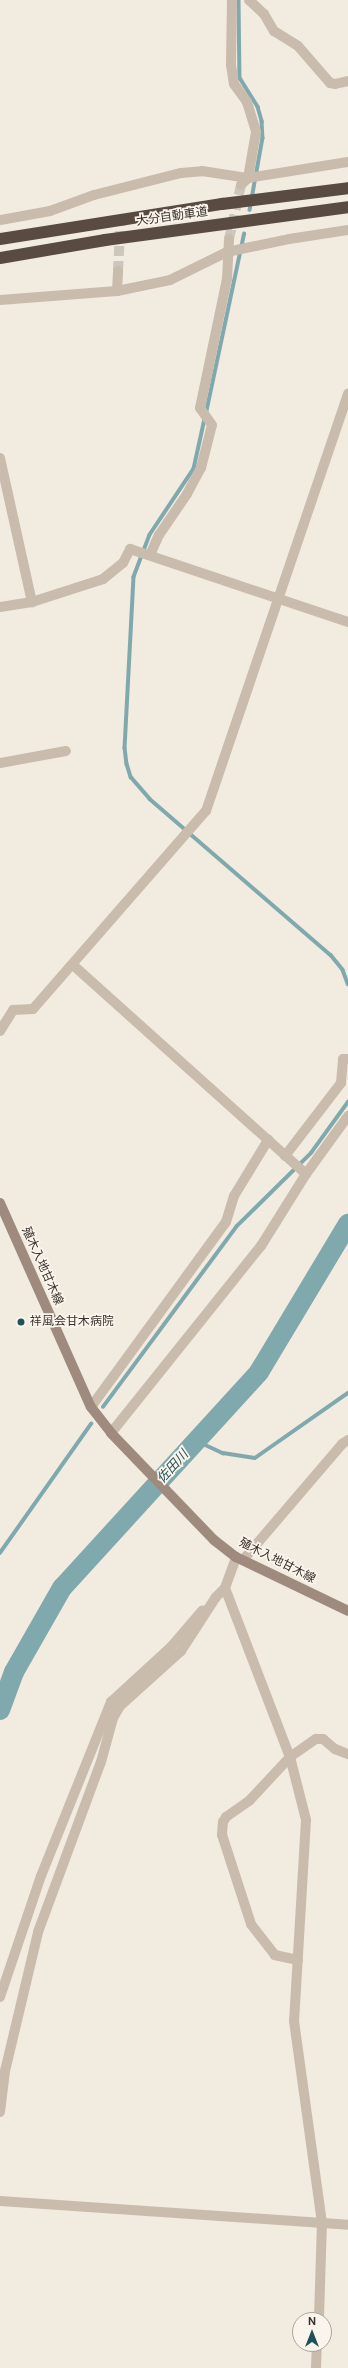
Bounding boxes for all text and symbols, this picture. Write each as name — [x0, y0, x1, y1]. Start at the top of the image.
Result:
street label: 大分自動車道 — [135, 205, 209, 229]
street label: 殖木入地甘木線 — [18, 1225, 66, 1307]
place label: 祥風会甘木病院 — [30, 1315, 114, 1329]
marker: 祥風会甘木病院 — [15, 1316, 27, 1328]
water label: 佐田川 — [154, 1447, 192, 1487]
street label: 殖木入地甘木線 — [236, 1536, 318, 1586]
north arrow — [292, 2312, 332, 2352]
text: N — [308, 2314, 316, 2328]

